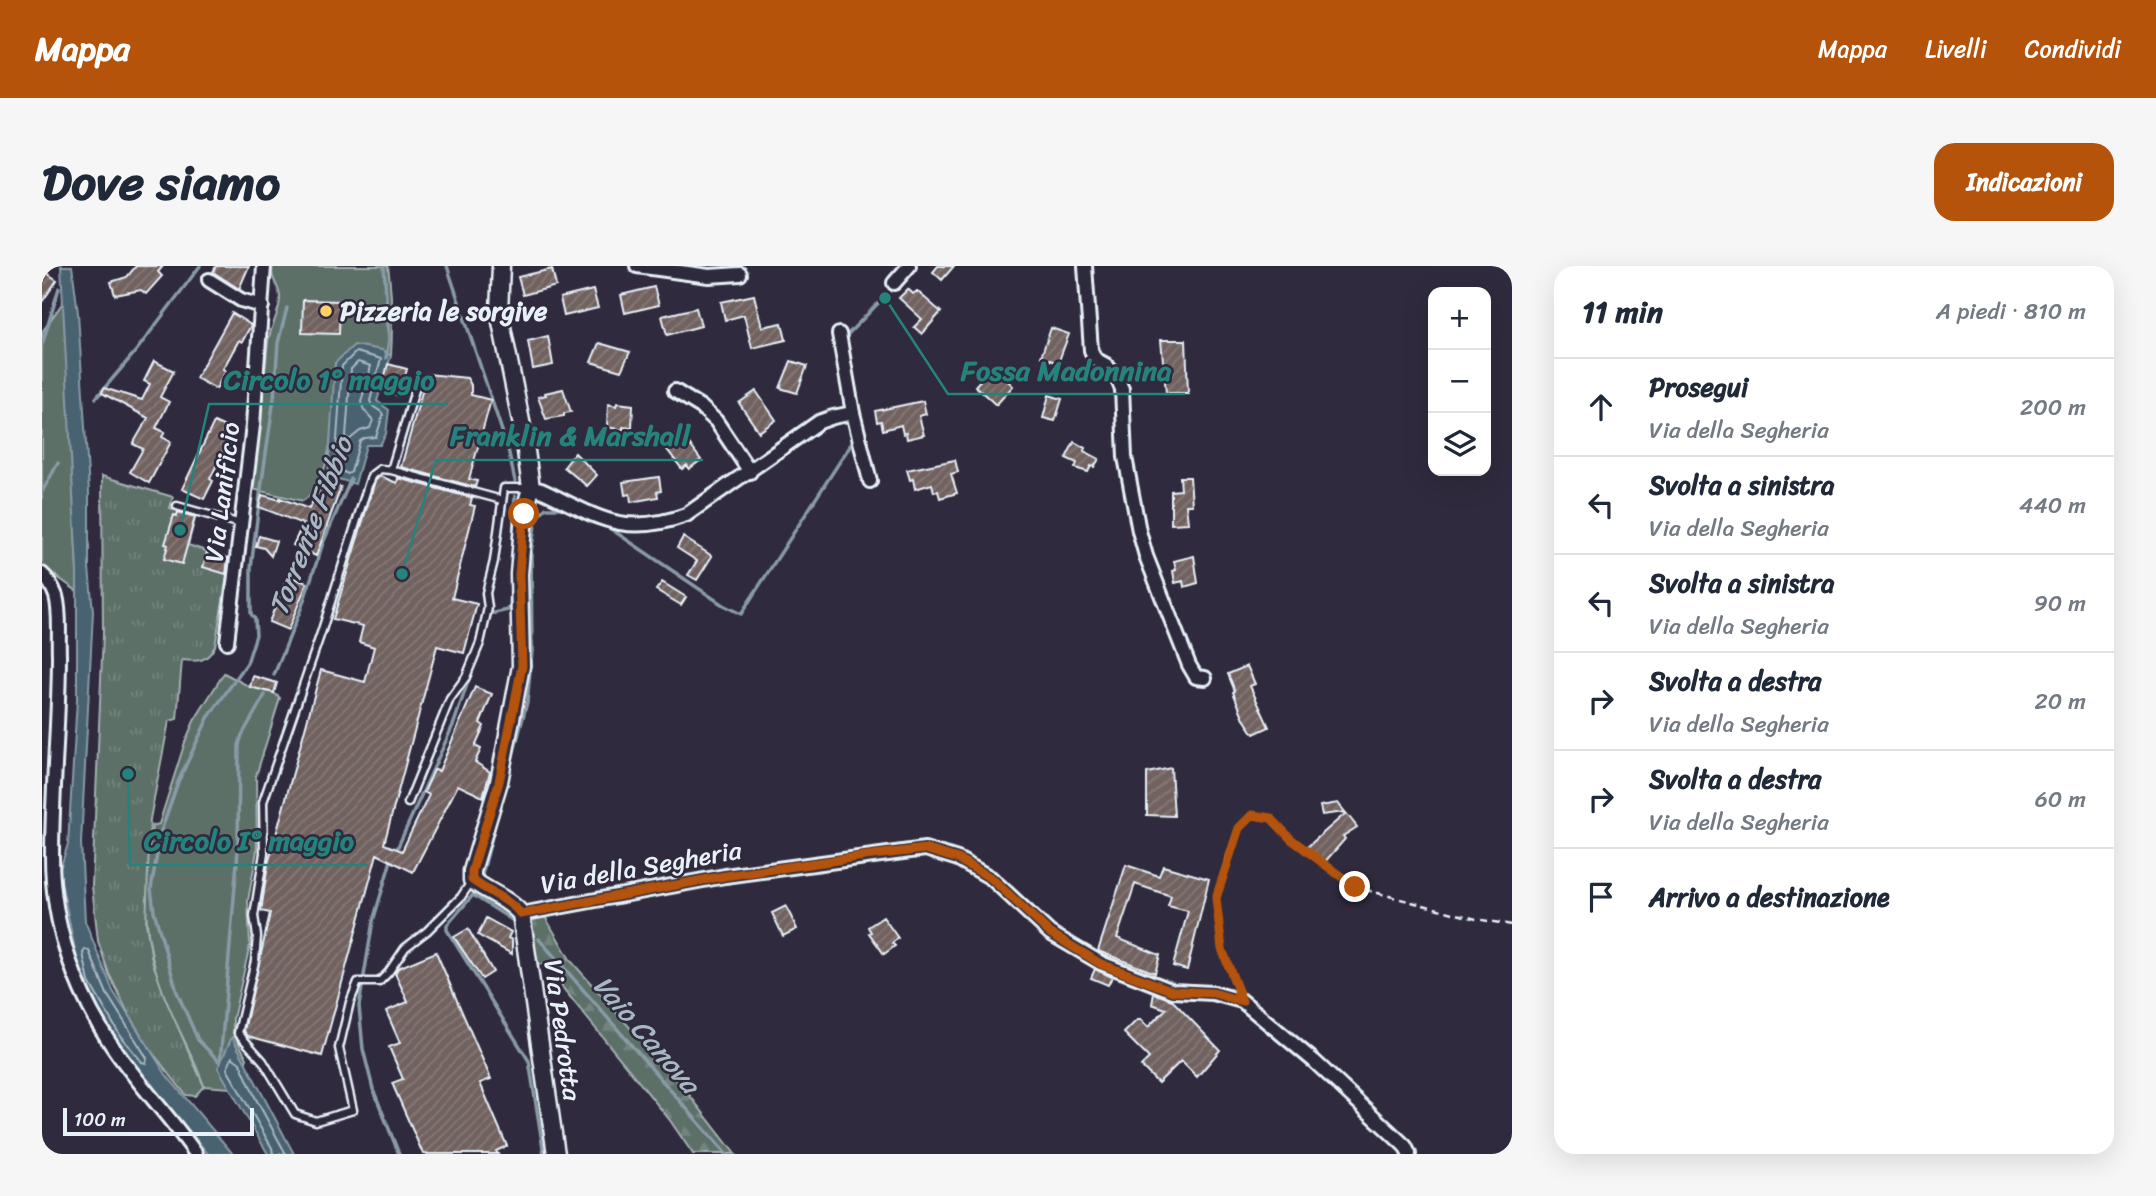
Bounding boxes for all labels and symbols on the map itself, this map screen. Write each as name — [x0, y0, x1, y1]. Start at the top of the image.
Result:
place label: Pizzeria le sorgive — [340, 288, 548, 334]
marker: Pizzeria le sorgive — [318, 303, 334, 319]
callout: Fossa Madonnina — [948, 345, 1185, 394]
text: Fossa Madonnina — [960, 346, 1172, 395]
callout: Circolo 1° maggio — [209, 355, 448, 404]
text: Circolo 1° maggio — [223, 355, 434, 404]
callout: Franklin & Marshall — [436, 411, 703, 460]
text: Franklin & Marshall — [449, 411, 691, 460]
street label: Via Lanificio — [191, 419, 253, 565]
water label: Torrente Fibbio — [254, 428, 368, 622]
route start — [508, 498, 539, 529]
callout: Circolo I° maggio — [130, 816, 368, 865]
text: Circolo I° maggio — [143, 816, 354, 865]
street label: Via della Segheria — [537, 827, 746, 907]
route end — [1339, 871, 1370, 902]
street label: Via Pedrotta — [530, 956, 596, 1105]
water label: Vaio Canova — [580, 963, 715, 1108]
scale bar — [63, 1105, 254, 1137]

